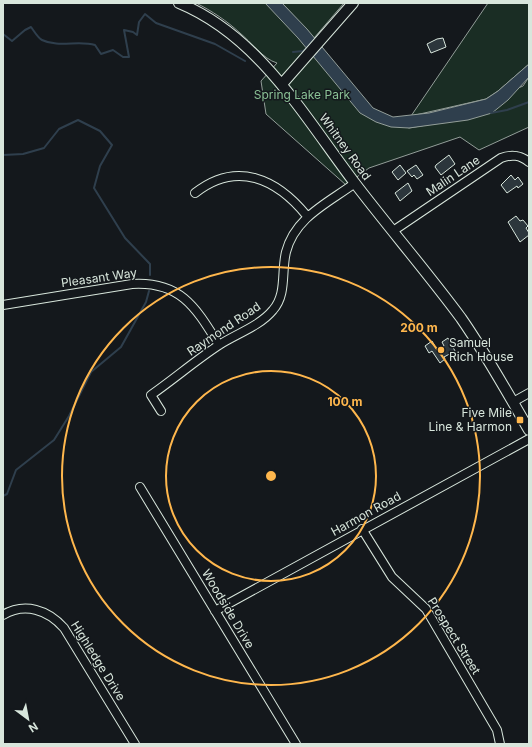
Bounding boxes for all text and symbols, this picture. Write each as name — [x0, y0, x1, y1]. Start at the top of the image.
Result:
park label: Spring Lake Park — [254, 87, 351, 102]
street label: Whitney Road — [316, 110, 375, 183]
street label: Malin Lane — [423, 152, 482, 199]
street label: Pleasant Way — [60, 265, 138, 290]
street label: Raymond Road — [184, 298, 263, 359]
text: 200 m — [400, 320, 438, 335]
place label: Samuel Rich House — [449, 335, 514, 364]
marker: Samuel Rich House — [436, 345, 446, 355]
text: 100 m — [327, 394, 363, 409]
place label: Five Mile Line & Harmon — [429, 405, 512, 434]
marker: Five Mile Line & Harmon — [515, 415, 525, 425]
centre of rings — [264, 469, 278, 483]
street label: Harmon Road — [328, 488, 403, 539]
street label: Woodside Drive — [199, 566, 258, 651]
street label: Prospect Street — [425, 594, 484, 677]
street label: Highledge Drive — [68, 618, 129, 703]
north arrow — [8, 699, 48, 739]
text: N — [26, 719, 41, 736]

